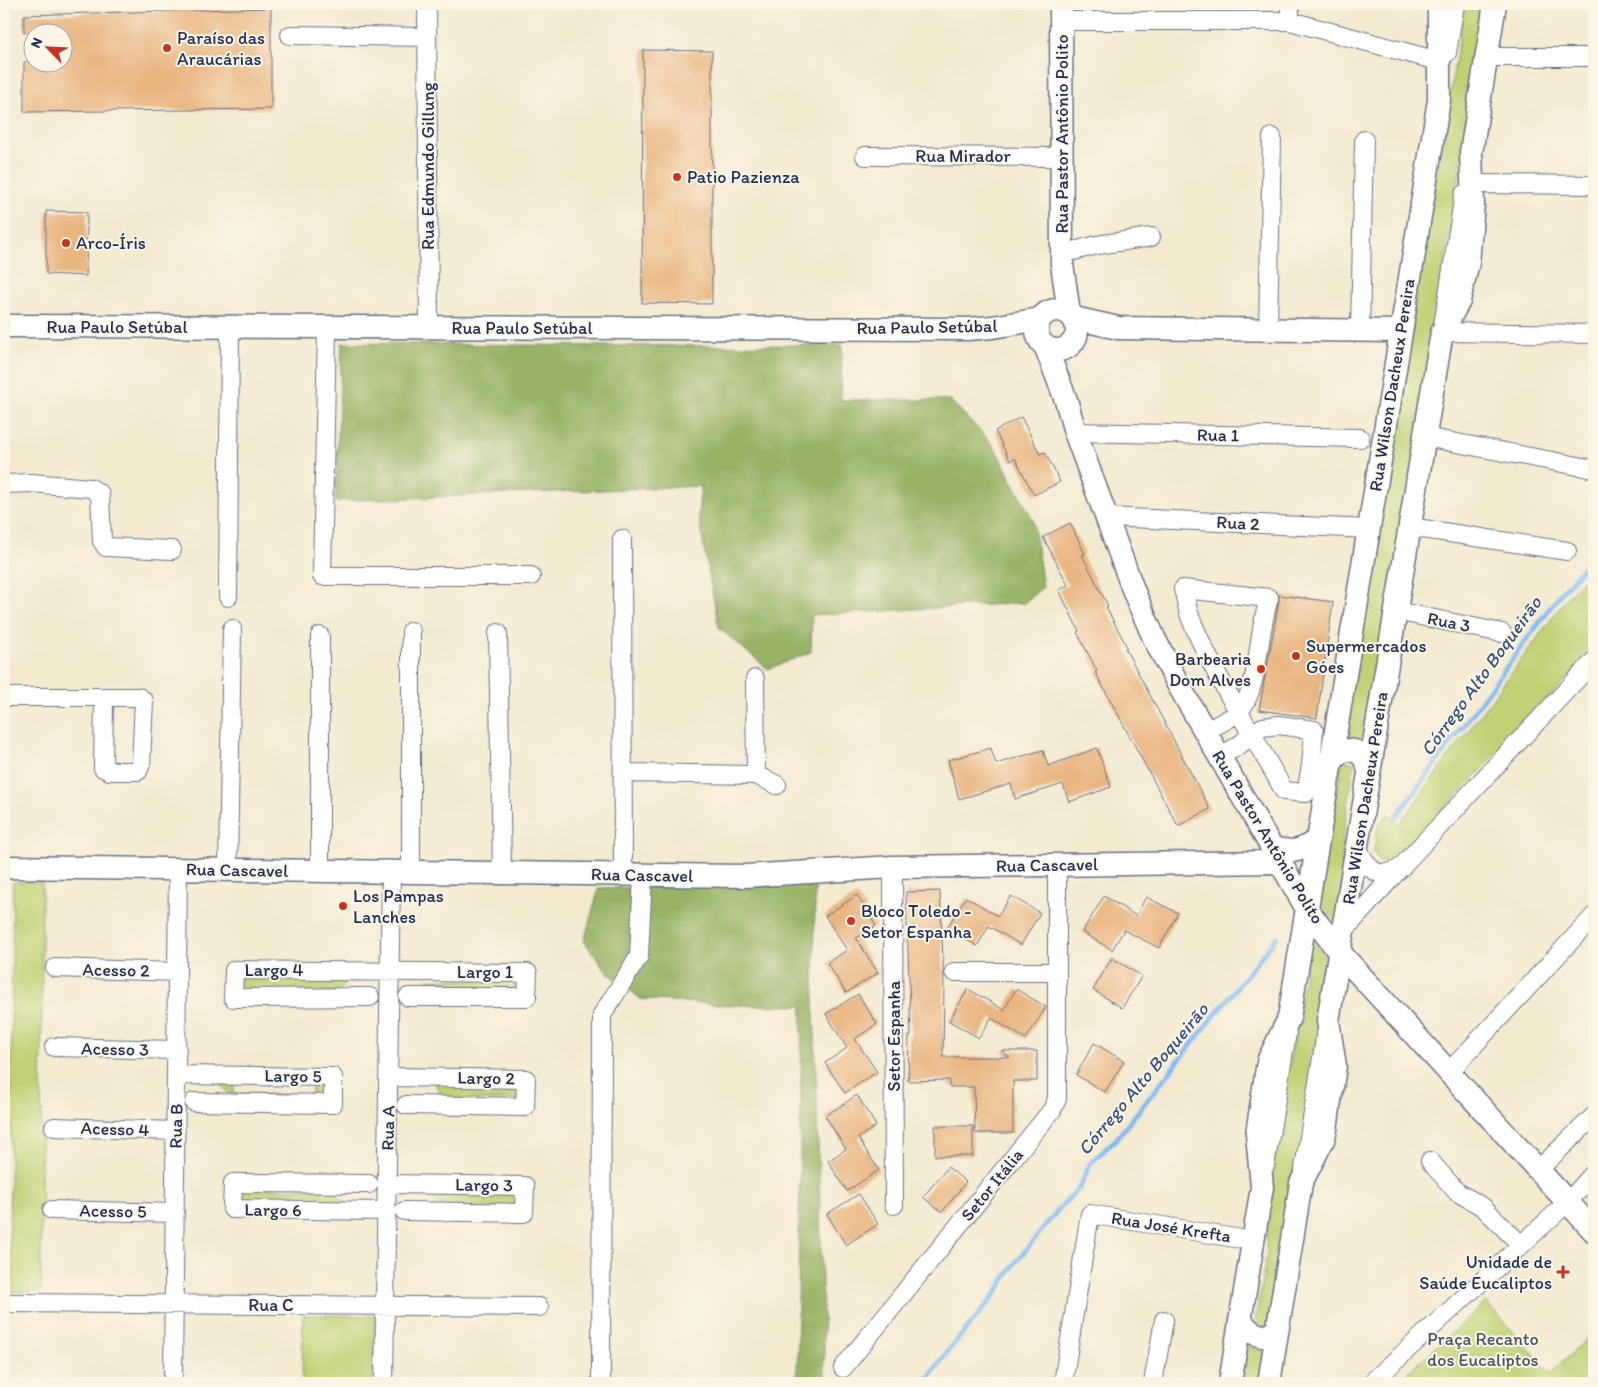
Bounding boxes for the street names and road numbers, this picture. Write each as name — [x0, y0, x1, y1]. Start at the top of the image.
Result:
street label: Rua Pastor Antônio Polito — [1051, 34, 1073, 234]
street label: Rua Edmundo Gillung — [417, 81, 439, 250]
street label: Rua Mirador — [915, 145, 1011, 167]
street label: Rua Wilson Dacheux Pereira — [1364, 277, 1420, 493]
street label: Rua Paulo Setúbal — [856, 315, 998, 339]
street label: Rua Paulo Setúbal — [47, 316, 187, 338]
street label: Rua Paulo Setúbal — [452, 317, 592, 339]
street label: Rua 1 — [1197, 424, 1239, 446]
street label: Rua 2 — [1216, 511, 1261, 535]
street label: Rua 3 — [1426, 607, 1473, 637]
street label: Rua Wilson Dacheux Pereira — [1337, 690, 1393, 906]
street label: Rua Pastor Antônio Polito — [1207, 746, 1329, 928]
street label: Rua Cascavel — [996, 853, 1098, 877]
street label: Rua Cascavel — [186, 858, 288, 882]
street label: Rua Cascavel — [591, 863, 693, 887]
street label: Acesso 2 — [82, 958, 150, 982]
street label: Largo 4 — [245, 959, 304, 981]
street label: Largo 1 — [457, 961, 513, 983]
street label: Setor Espanha — [883, 980, 905, 1091]
street label: Acesso 3 — [81, 1037, 149, 1061]
street label: Largo 5 — [264, 1065, 322, 1087]
street label: Largo 2 — [457, 1067, 515, 1090]
street label: Rua B — [165, 1103, 187, 1149]
street label: Rua A — [377, 1105, 399, 1151]
street label: Acesso 4 — [80, 1117, 150, 1141]
street label: Setor Itália — [956, 1144, 1028, 1226]
street label: Largo 3 — [455, 1173, 513, 1197]
street label: Acesso 5 — [79, 1199, 147, 1223]
street label: Largo 6 — [244, 1199, 302, 1221]
street label: Rua José Krefta — [1110, 1207, 1233, 1247]
street label: Rua C — [248, 1294, 294, 1316]

